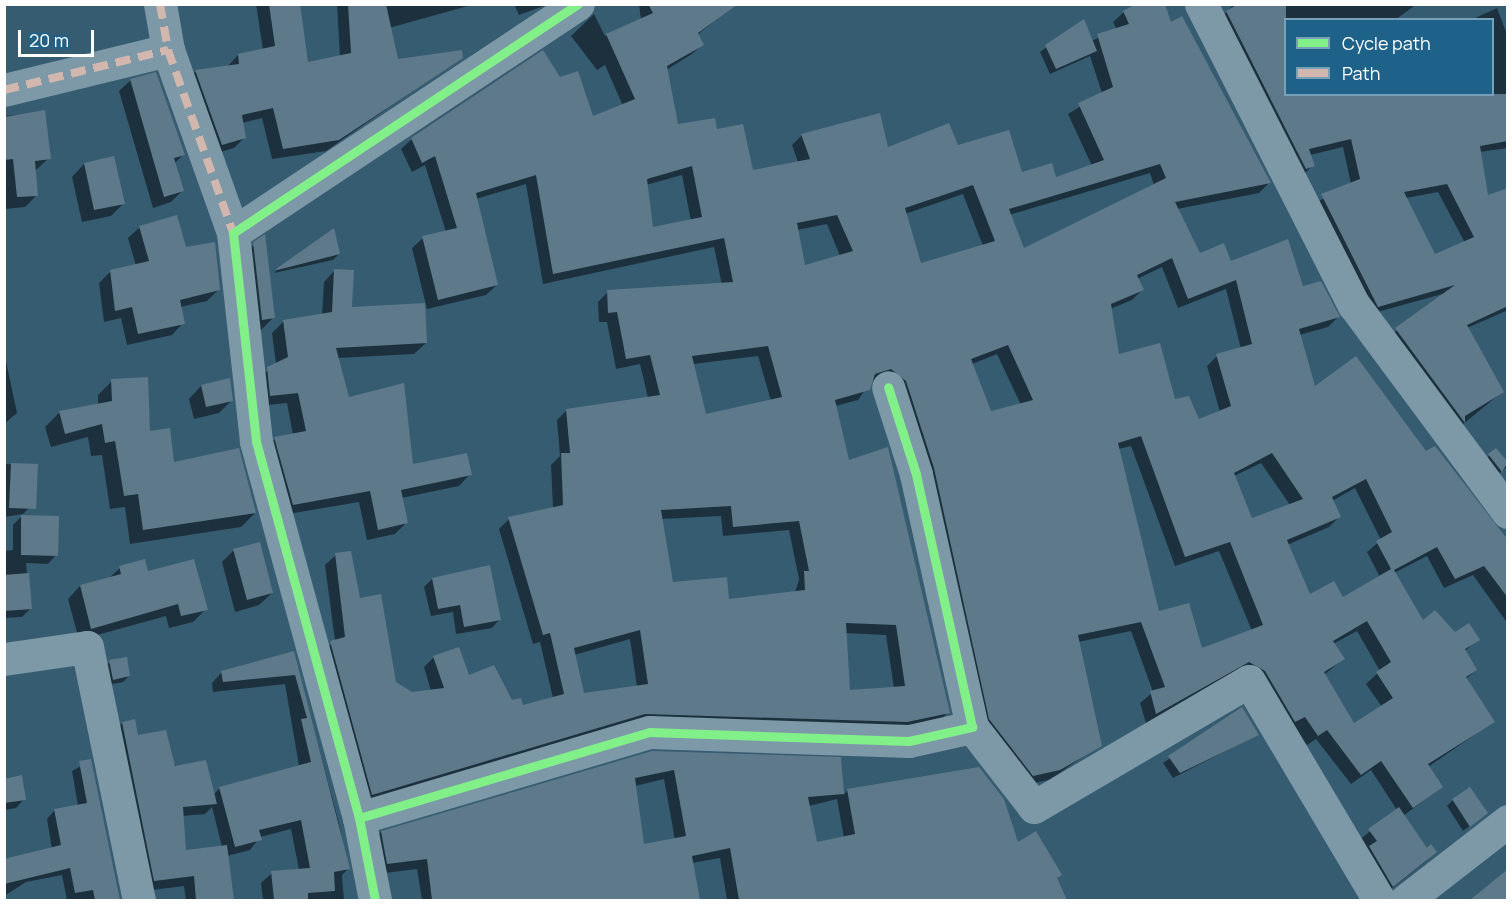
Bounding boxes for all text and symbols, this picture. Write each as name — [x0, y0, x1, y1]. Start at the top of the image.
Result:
scale bar — [21, 18, 98, 56]
legend — [1284, 18, 1494, 96]
text: 20 m — [29, 28, 69, 52]
text: Cycle path — [1342, 31, 1431, 55]
text: Path — [1342, 61, 1380, 85]

